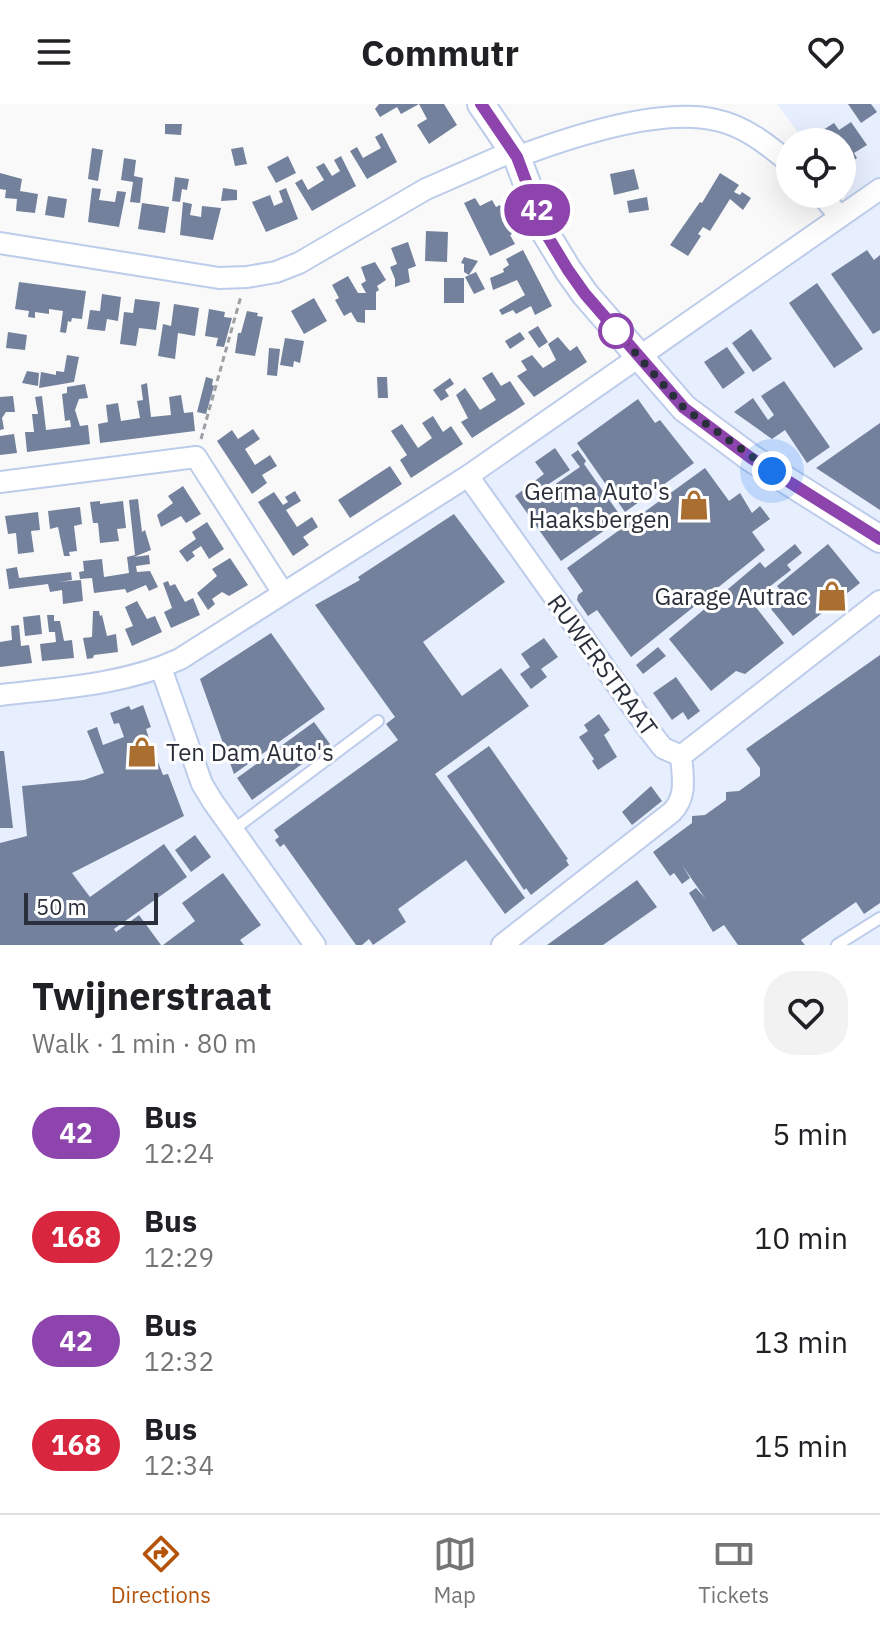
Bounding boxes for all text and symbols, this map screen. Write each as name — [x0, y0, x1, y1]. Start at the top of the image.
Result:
text: Commutr — [361, 29, 519, 76]
icon: menu — [32, 30, 76, 74]
icon: heart — [804, 30, 848, 74]
map controls — [776, 128, 856, 208]
button: locate — [776, 128, 856, 208]
line badge: 42 — [501, 184, 573, 236]
text: 42 — [520, 191, 554, 228]
unlabelled marker — [599, 314, 633, 348]
your location — [752, 451, 792, 491]
place label: Germa Auto's Haaksbergen — [524, 475, 670, 535]
shop icon: Germa Auto's Haaksbergen — [677, 488, 711, 522]
shop icon: Garage Autrac — [815, 579, 849, 613]
place label: Garage Autrac — [655, 580, 808, 612]
street label: RUWERSTRAAT — [541, 588, 666, 743]
shop icon: Ten Dam Auto's — [125, 735, 159, 769]
place label: Ten Dam Auto's — [166, 736, 334, 768]
scale bar — [24, 889, 158, 925]
text: 50 m — [36, 892, 87, 921]
text: Twijnerstraat — [32, 971, 272, 1020]
button: heart — [764, 971, 848, 1055]
text: Walk · 1 min · 80 m — [32, 1026, 257, 1060]
text: Bus — [144, 1097, 197, 1136]
text: 42 — [59, 1114, 93, 1151]
text: 5 min — [772, 1114, 848, 1153]
text: 12:24 — [144, 1136, 214, 1170]
text: Bus — [144, 1201, 197, 1240]
text: 168 — [51, 1218, 101, 1255]
text: 10 min — [754, 1218, 848, 1257]
text: 12:29 — [144, 1240, 214, 1274]
text: Bus — [144, 1305, 197, 1344]
text: 42 — [59, 1322, 93, 1359]
text: 13 min — [754, 1322, 848, 1361]
text: 12:32 — [144, 1344, 214, 1378]
text: Bus — [144, 1409, 197, 1448]
text: 168 — [51, 1426, 101, 1463]
text: 15 min — [754, 1426, 848, 1465]
text: 12:34 — [144, 1448, 214, 1482]
tab: Directions — [111, 1532, 211, 1609]
tab: Map — [433, 1532, 477, 1609]
tab: Tickets — [698, 1532, 769, 1609]

